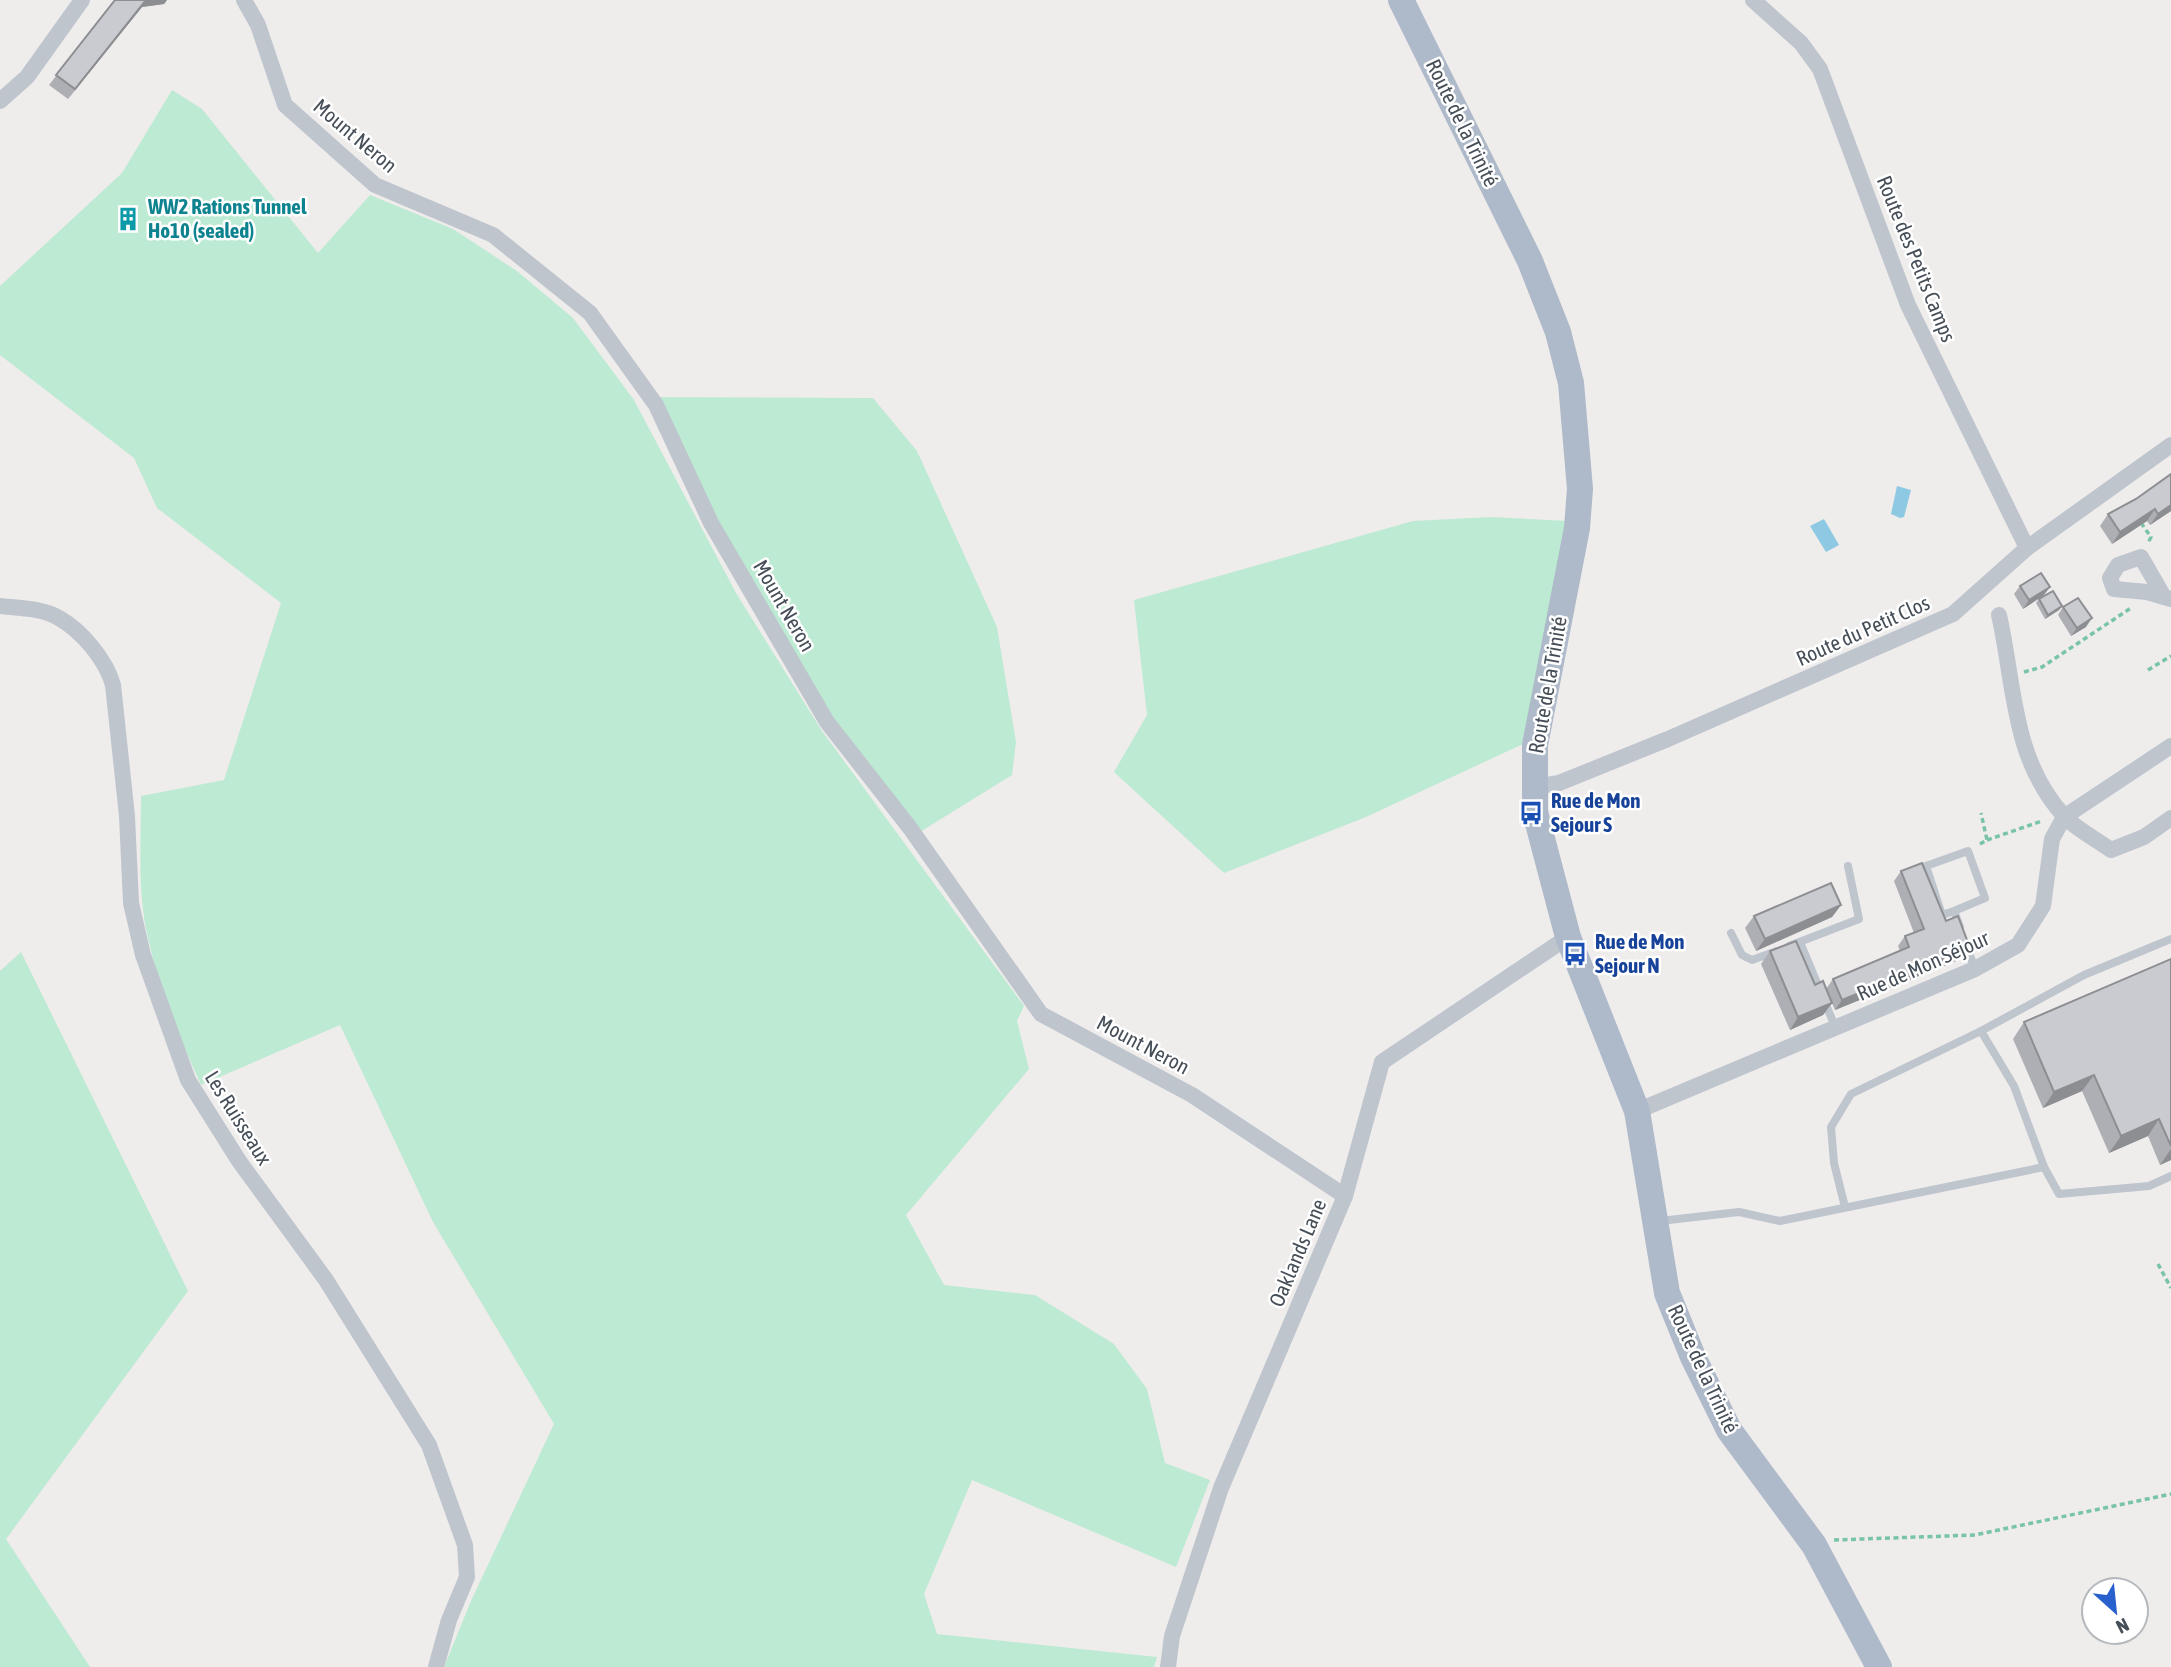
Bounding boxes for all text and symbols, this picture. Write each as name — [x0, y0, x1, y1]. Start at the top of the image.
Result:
street label: Route de la Trinité — [1422, 55, 1504, 190]
street label: Mount Neron — [309, 93, 402, 177]
street label: Route des Petits Camps — [1873, 172, 1961, 345]
place label: WW2 Rations Tunnel Ho10 (sealed) — [147, 194, 307, 242]
building icon: WW2 Rations Tunnel Ho10 (sealed) — [114, 205, 142, 233]
street label: Mount Neron — [749, 556, 821, 655]
street label: Route du Petit Clos — [1792, 590, 1933, 670]
street label: Route de la Trinité — [1523, 614, 1571, 755]
place label: Rue de Mon Sejour S — [1551, 788, 1641, 836]
bus stop icon: Rue de Mon Sejour S — [1517, 799, 1545, 827]
street label: Rue de Mon Séjour — [1853, 925, 1993, 1005]
place label: Rue de Mon Sejour N — [1595, 929, 1685, 977]
bus stop icon: Rue de Mon Sejour N — [1561, 940, 1589, 968]
street label: Mount Neron — [1093, 1010, 1194, 1079]
street label: Les Ruisseaux — [201, 1066, 277, 1169]
street label: Oaklands Lane — [1264, 1195, 1331, 1310]
street label: Route de la Trinité — [1664, 1301, 1744, 1437]
north arrow — [2080, 1576, 2150, 1646]
text: N — [2113, 1614, 2133, 1638]

